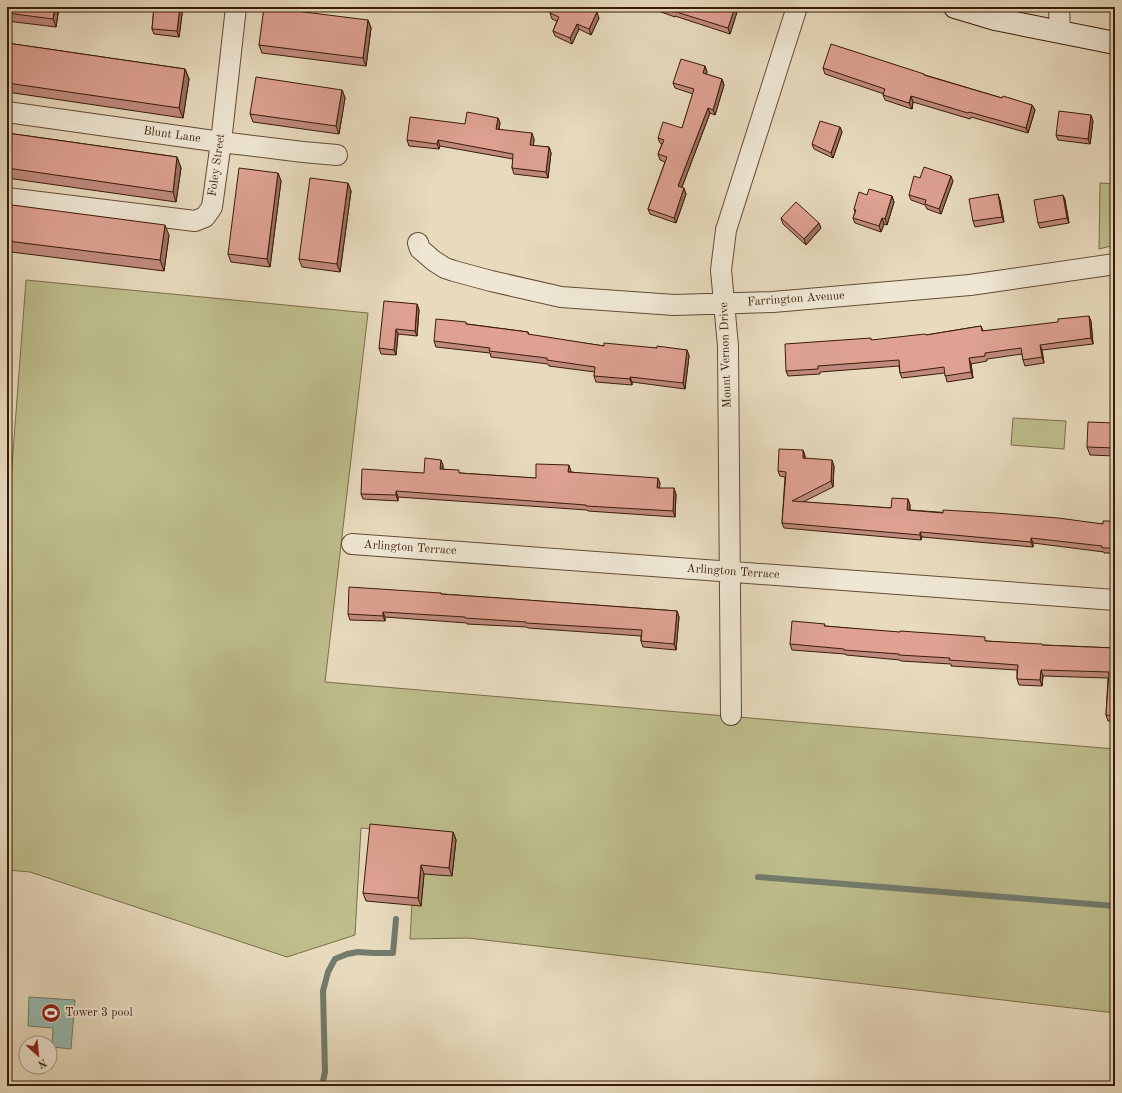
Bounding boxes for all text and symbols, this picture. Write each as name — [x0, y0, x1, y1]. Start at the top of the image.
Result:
street label: Blunt Lane — [142, 125, 202, 145]
street label: Foley Street — [207, 133, 227, 197]
street label: Farrington Avenue — [747, 290, 845, 308]
street label: Mount Vernon Drive — [718, 301, 734, 408]
street label: Arlington Terrace — [363, 539, 457, 557]
street label: Arlington Terrace — [686, 563, 780, 581]
sports icon: Tower 3 pool — [40, 1002, 62, 1024]
place label: Tower 3 pool — [65, 1007, 133, 1019]
north arrow — [18, 1035, 58, 1075]
text: N — [35, 1056, 48, 1070]

